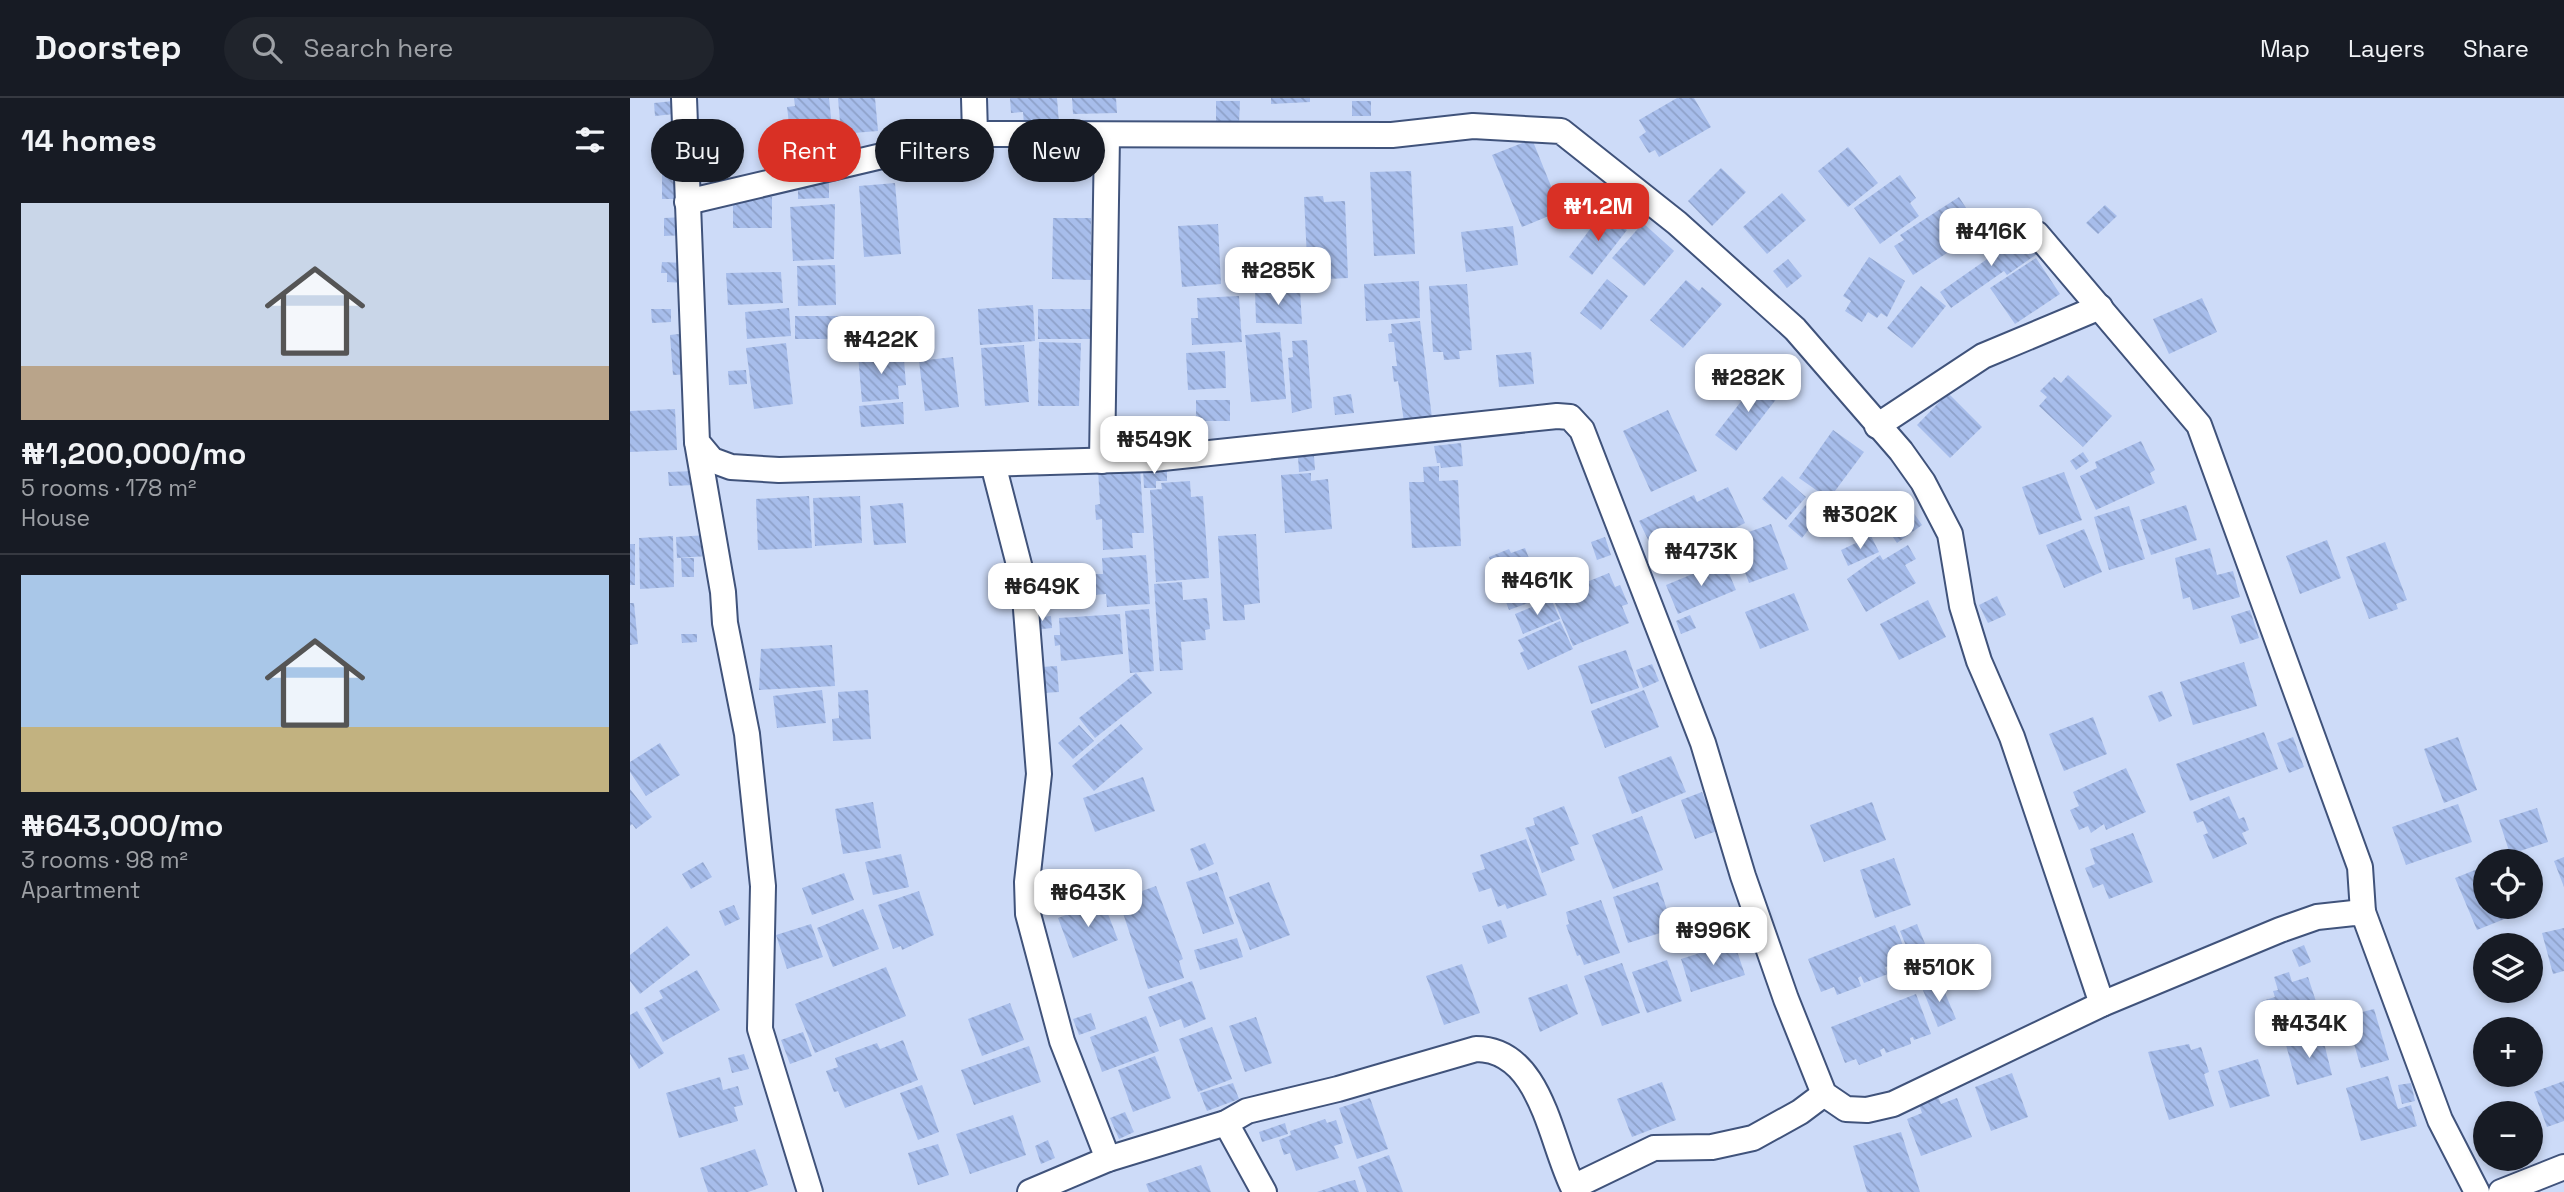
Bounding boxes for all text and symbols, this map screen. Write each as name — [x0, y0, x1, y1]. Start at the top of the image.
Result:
search box — [224, 17, 714, 80]
text: Doorstep — [35, 27, 182, 69]
icon: search — [248, 29, 286, 67]
text: Search here — [304, 31, 453, 65]
text: Map — [2260, 33, 2310, 64]
text: Layers — [2348, 33, 2425, 64]
text: Share — [2463, 33, 2529, 64]
chip: Buy — [651, 119, 744, 182]
chip: Rent — [758, 119, 861, 182]
chip: Filters — [875, 119, 994, 182]
chip: New — [1008, 119, 1105, 182]
text: 14 homes — [21, 121, 157, 160]
icon: filters — [571, 121, 609, 159]
pin: ₦1.2M — [1549, 184, 1647, 243]
text: ₦1.2M — [1563, 191, 1633, 221]
pin: ₦416K — [1942, 208, 2040, 268]
text: ₦416K — [1955, 216, 2027, 246]
icon: home — [252, 248, 378, 374]
pin: ₦285K — [1229, 248, 1327, 307]
text: ₦285K — [1241, 255, 1315, 285]
pin: ₦422K — [832, 316, 930, 376]
text: ₦422K — [844, 324, 918, 354]
pin: ₦282K — [1699, 354, 1797, 414]
text: ₦282K — [1711, 362, 1785, 392]
pin: ₦549K — [1105, 416, 1203, 476]
text: ₦549K — [1116, 424, 1192, 454]
text: ₦1,200,000/mo — [21, 434, 246, 473]
text: 5 rooms · 178 m² — [21, 473, 196, 503]
pin: ₦302K — [1811, 491, 1909, 551]
text: ₦302K — [1822, 499, 1898, 529]
text: House — [21, 503, 90, 533]
pin: ₦473K — [1652, 528, 1750, 588]
text: ₦473K — [1664, 536, 1738, 566]
pin: ₦461K — [1488, 558, 1586, 617]
pin: ₦649K — [993, 564, 1091, 623]
text: ₦461K — [1501, 565, 1573, 595]
text: ₦649K — [1004, 571, 1080, 601]
icon: home — [252, 620, 378, 746]
text: ₦643,000/mo — [21, 806, 223, 845]
text: 3 rooms · 98 m² — [21, 845, 188, 875]
map controls — [2473, 849, 2543, 1171]
button: locate — [2473, 849, 2543, 919]
pin: ₦643K — [1039, 870, 1137, 929]
text: Apartment — [21, 875, 141, 905]
text: ₦643K — [1050, 877, 1126, 907]
pin: ₦996K — [1664, 908, 1762, 967]
text: ₦996K — [1675, 915, 1751, 945]
button: layers — [2473, 933, 2543, 1003]
pin: ₦510K — [1890, 944, 1988, 1004]
text: ₦510K — [1903, 952, 1975, 982]
pin: ₦434K — [2260, 1000, 2358, 1060]
text: ₦434K — [2271, 1008, 2347, 1038]
button: + — [2473, 1017, 2543, 1087]
button: − — [2473, 1101, 2543, 1171]

